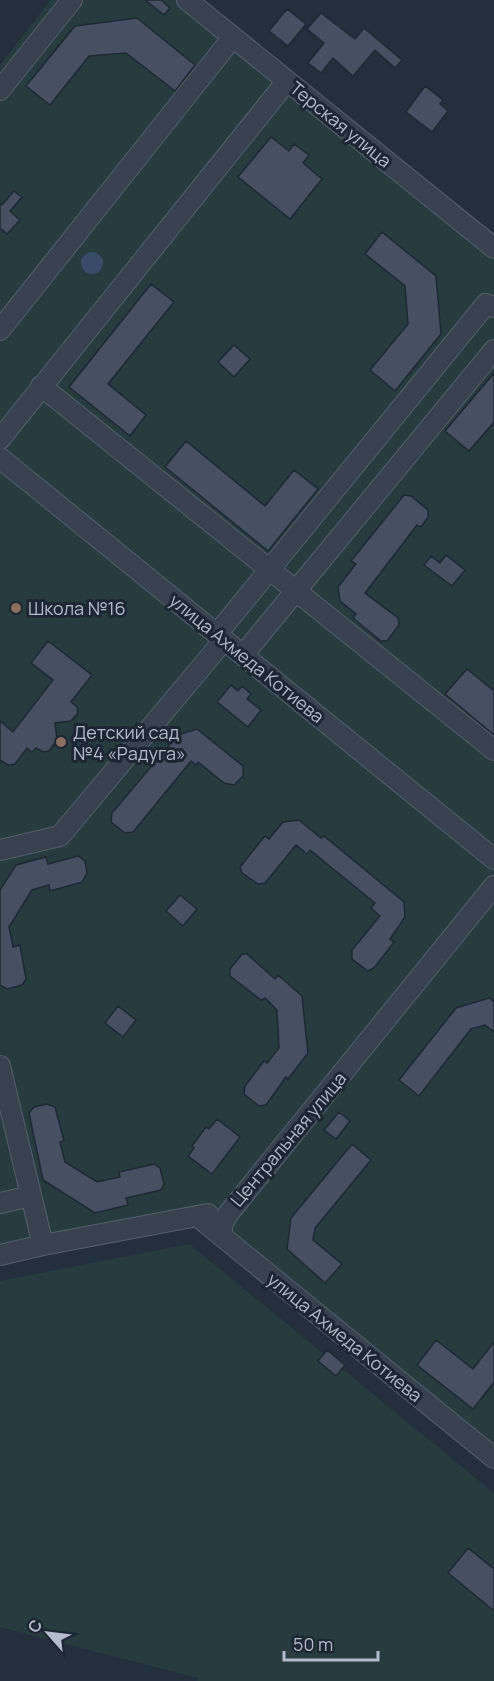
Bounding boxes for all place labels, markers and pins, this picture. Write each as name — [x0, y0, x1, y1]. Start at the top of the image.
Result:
place label: Школа №16 — [28, 596, 126, 620]
marker: Школа №16 — [9, 601, 23, 615]
place label: Детский сад №4 «Радуга» — [73, 720, 186, 765]
marker: Детский сад №4 «Радуга» — [54, 735, 68, 749]

